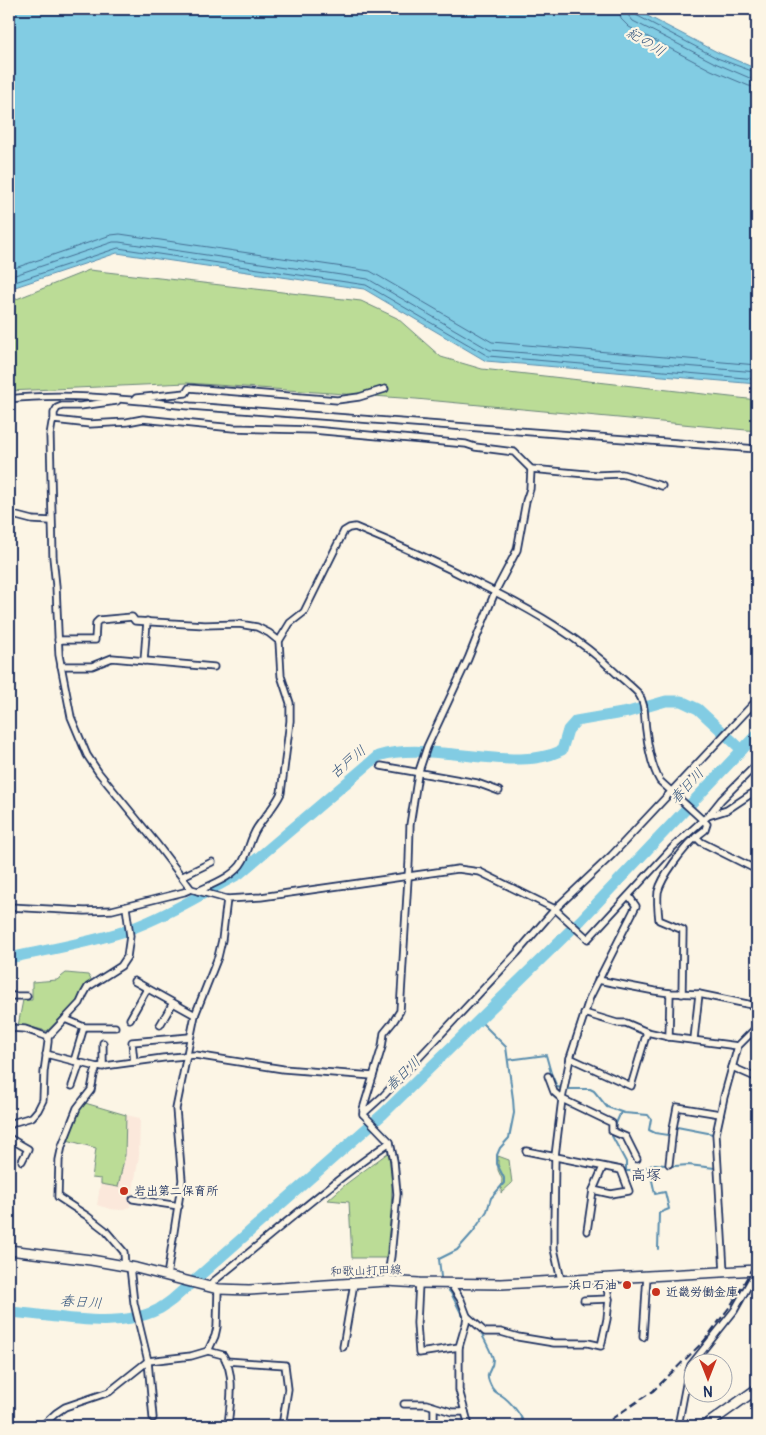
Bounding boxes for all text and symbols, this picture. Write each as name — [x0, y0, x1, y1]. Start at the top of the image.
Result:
water label: 紀の川 — [624, 24, 668, 60]
water label: 古戸川 — [326, 742, 370, 782]
water label: 春日川 — [666, 765, 708, 807]
water label: 春日川 — [382, 1053, 424, 1095]
district label: 高塚 — [631, 1166, 661, 1185]
place label: 岩出第二保育所 — [134, 1184, 219, 1199]
marker: 岩出第二保育所 — [118, 1185, 130, 1197]
street label: 和歌山打田線 — [330, 1262, 402, 1280]
place label: 浜口石油 — [569, 1278, 617, 1293]
marker: 浜口石油 — [621, 1279, 633, 1291]
place label: 近畿労働金庫 — [666, 1285, 738, 1300]
marker: 近畿労働金庫 — [650, 1286, 662, 1298]
water label: 春日川 — [59, 1292, 103, 1312]
north arrow — [684, 1352, 734, 1402]
text: N — [703, 1382, 713, 1399]

